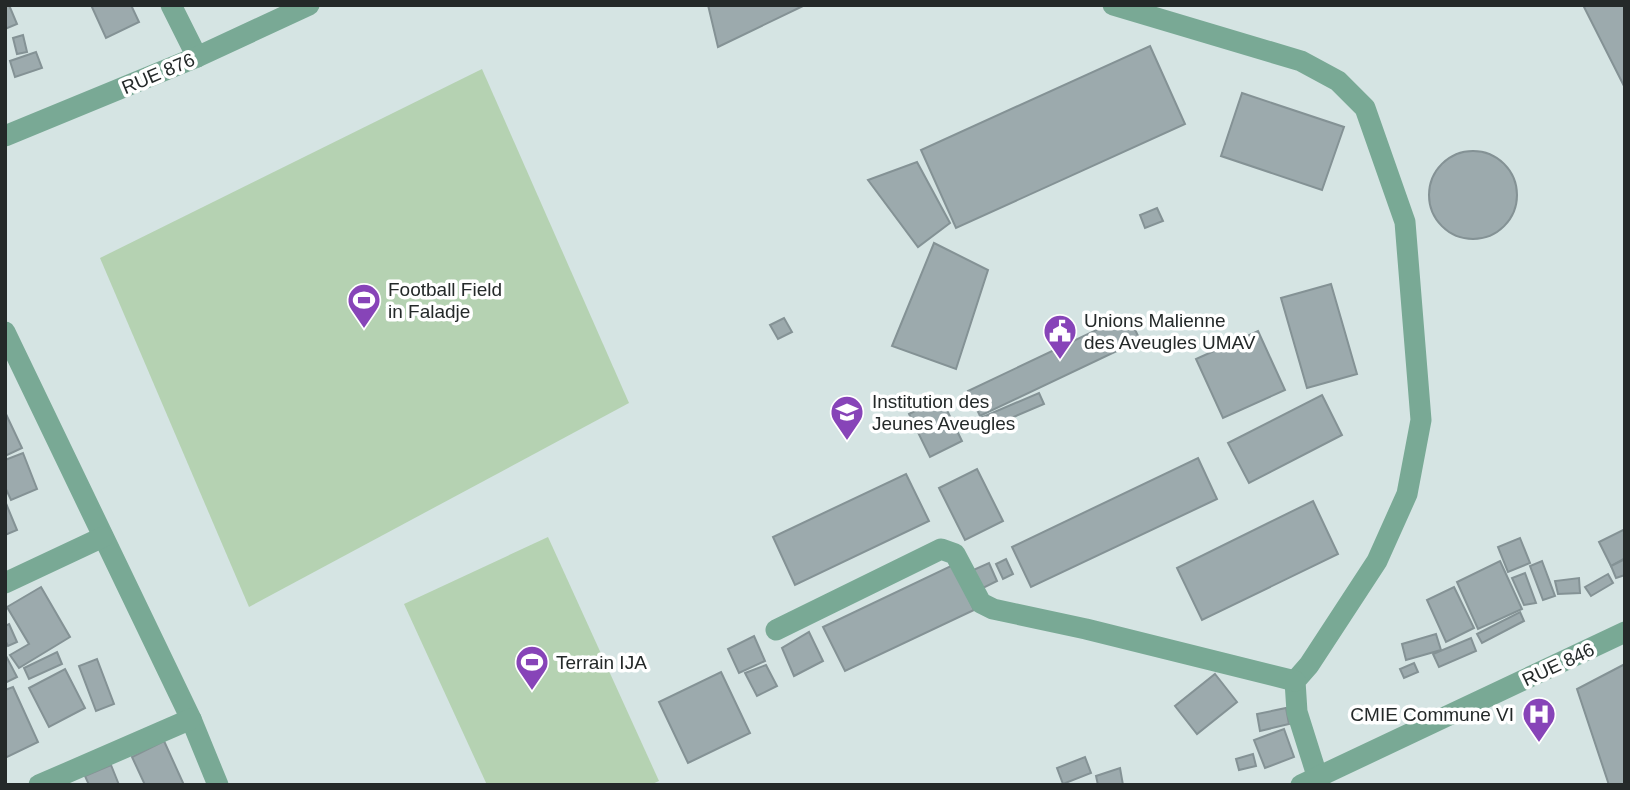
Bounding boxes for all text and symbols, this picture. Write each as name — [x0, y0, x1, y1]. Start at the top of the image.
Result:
street label: RUE 876 — [119, 49, 198, 98]
place label: Football Field in Faladje — [388, 279, 502, 322]
sports icon: Football Field in Faladje — [345, 281, 383, 330]
place label: Unions Malienne des Aveugles UMAV — [1084, 310, 1256, 353]
public building icon: Unions Malienne des Aveugles UMAV — [1041, 312, 1079, 361]
place label: Institution des Jeunes Aveugles — [872, 391, 1015, 434]
school or university icon: Institution des Jeunes Aveugles — [828, 393, 866, 442]
street label: RUE 846 — [1519, 639, 1598, 690]
sports icon: Terrain IJA — [513, 643, 551, 692]
place label: Terrain IJA — [556, 652, 647, 673]
hospital icon: CMIE Commune VI — [1520, 695, 1558, 744]
place label: CMIE Commune VI — [1350, 704, 1514, 725]

